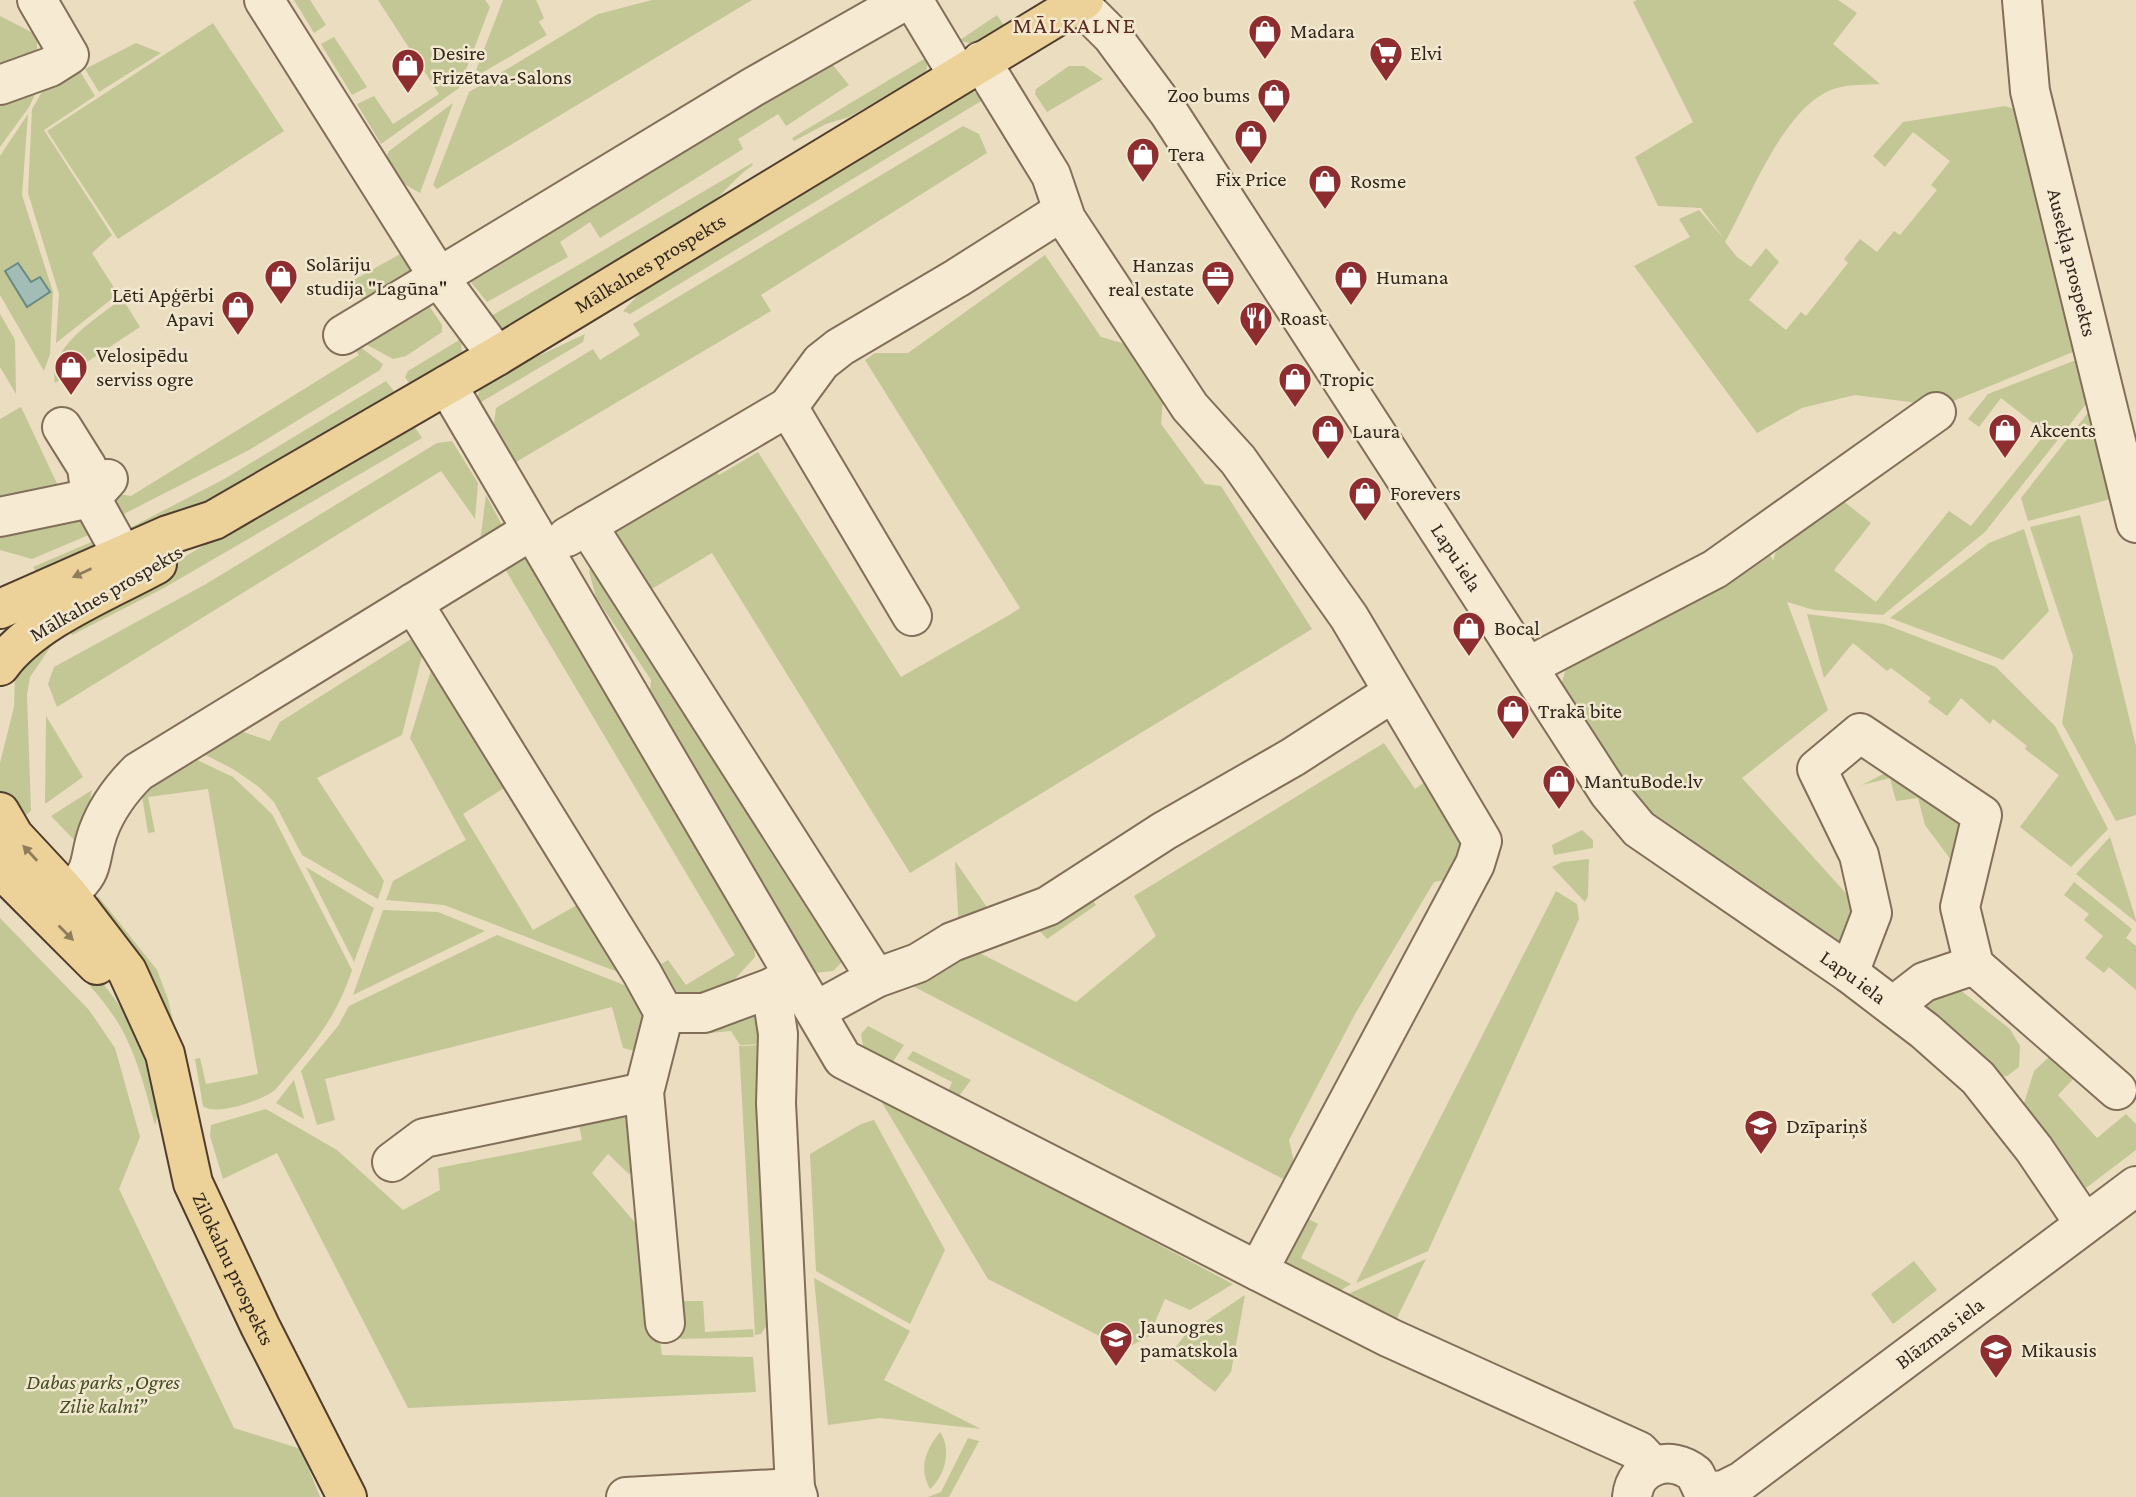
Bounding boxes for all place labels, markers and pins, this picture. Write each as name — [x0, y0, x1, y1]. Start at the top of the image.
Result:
shop icon: Madara — [1246, 12, 1284, 61]
place label: Madara — [1290, 19, 1355, 43]
supermarket icon: Elvi — [1367, 34, 1405, 83]
place label: Desire Frizētava-Salons — [432, 41, 572, 89]
place label: Elvi — [1410, 41, 1443, 65]
shop icon: Desire Frizētava-Salons — [389, 46, 427, 95]
shop icon: Zoo bums — [1255, 76, 1293, 125]
place label: Zoo bums — [1167, 83, 1250, 107]
shop icon: Fix Price — [1232, 117, 1270, 166]
shop icon: Tera — [1124, 135, 1162, 184]
place label: Tera — [1168, 142, 1205, 166]
shop icon: Rosme — [1306, 162, 1344, 211]
place label: Fix Price — [1216, 167, 1286, 191]
place label: Rosme — [1350, 169, 1406, 193]
place label: Solāriju studija "Lagūna" — [306, 252, 447, 300]
place label: Hanzas real estate — [1109, 253, 1194, 301]
shop icon: Solāriju studija "Lagūna" — [262, 257, 300, 306]
office icon: Hanzas real estate — [1199, 258, 1237, 307]
shop icon: Humana — [1332, 258, 1370, 307]
place label: Humana — [1376, 265, 1449, 289]
place label: Lēti Apģērbi Apavi — [112, 283, 215, 331]
shop icon: Lēti Apģērbi Apavi — [219, 288, 257, 337]
restaurant icon: Roast — [1237, 299, 1275, 348]
place label: Roast — [1280, 306, 1328, 330]
place label: Velosipēdu serviss ogre — [96, 343, 193, 391]
shop icon: Velosipēdu serviss ogre — [52, 348, 90, 397]
shop icon: Tropic — [1276, 360, 1314, 409]
place label: Tropic — [1320, 367, 1374, 391]
shop icon: Akcents — [1986, 411, 2024, 460]
shop icon: Laura — [1309, 412, 1347, 461]
place label: Akcents — [2030, 418, 2096, 442]
place label: Laura — [1352, 419, 1400, 443]
shop icon: Forevers — [1346, 474, 1384, 523]
place label: Forevers — [1390, 481, 1461, 505]
shop icon: Bocal — [1450, 609, 1488, 658]
place label: Bocal — [1494, 616, 1540, 640]
shop icon: Trakā bite — [1494, 692, 1532, 741]
place label: Trakā bite — [1538, 699, 1622, 723]
shop icon: MantuBode.lv — [1540, 762, 1578, 811]
place label: MantuBode.lv — [1584, 769, 1703, 793]
school or university icon: Dzīpariņš — [1742, 1107, 1780, 1156]
place label: Dzīpariņš — [1786, 1114, 1868, 1139]
place label: Jaunogres pamatskola — [1138, 1314, 1238, 1362]
school or university icon: Jaunogres pamatskola — [1097, 1319, 1135, 1368]
school or university icon: Mikausis — [1977, 1331, 2015, 1380]
place label: Mikausis — [2021, 1338, 2097, 1362]

